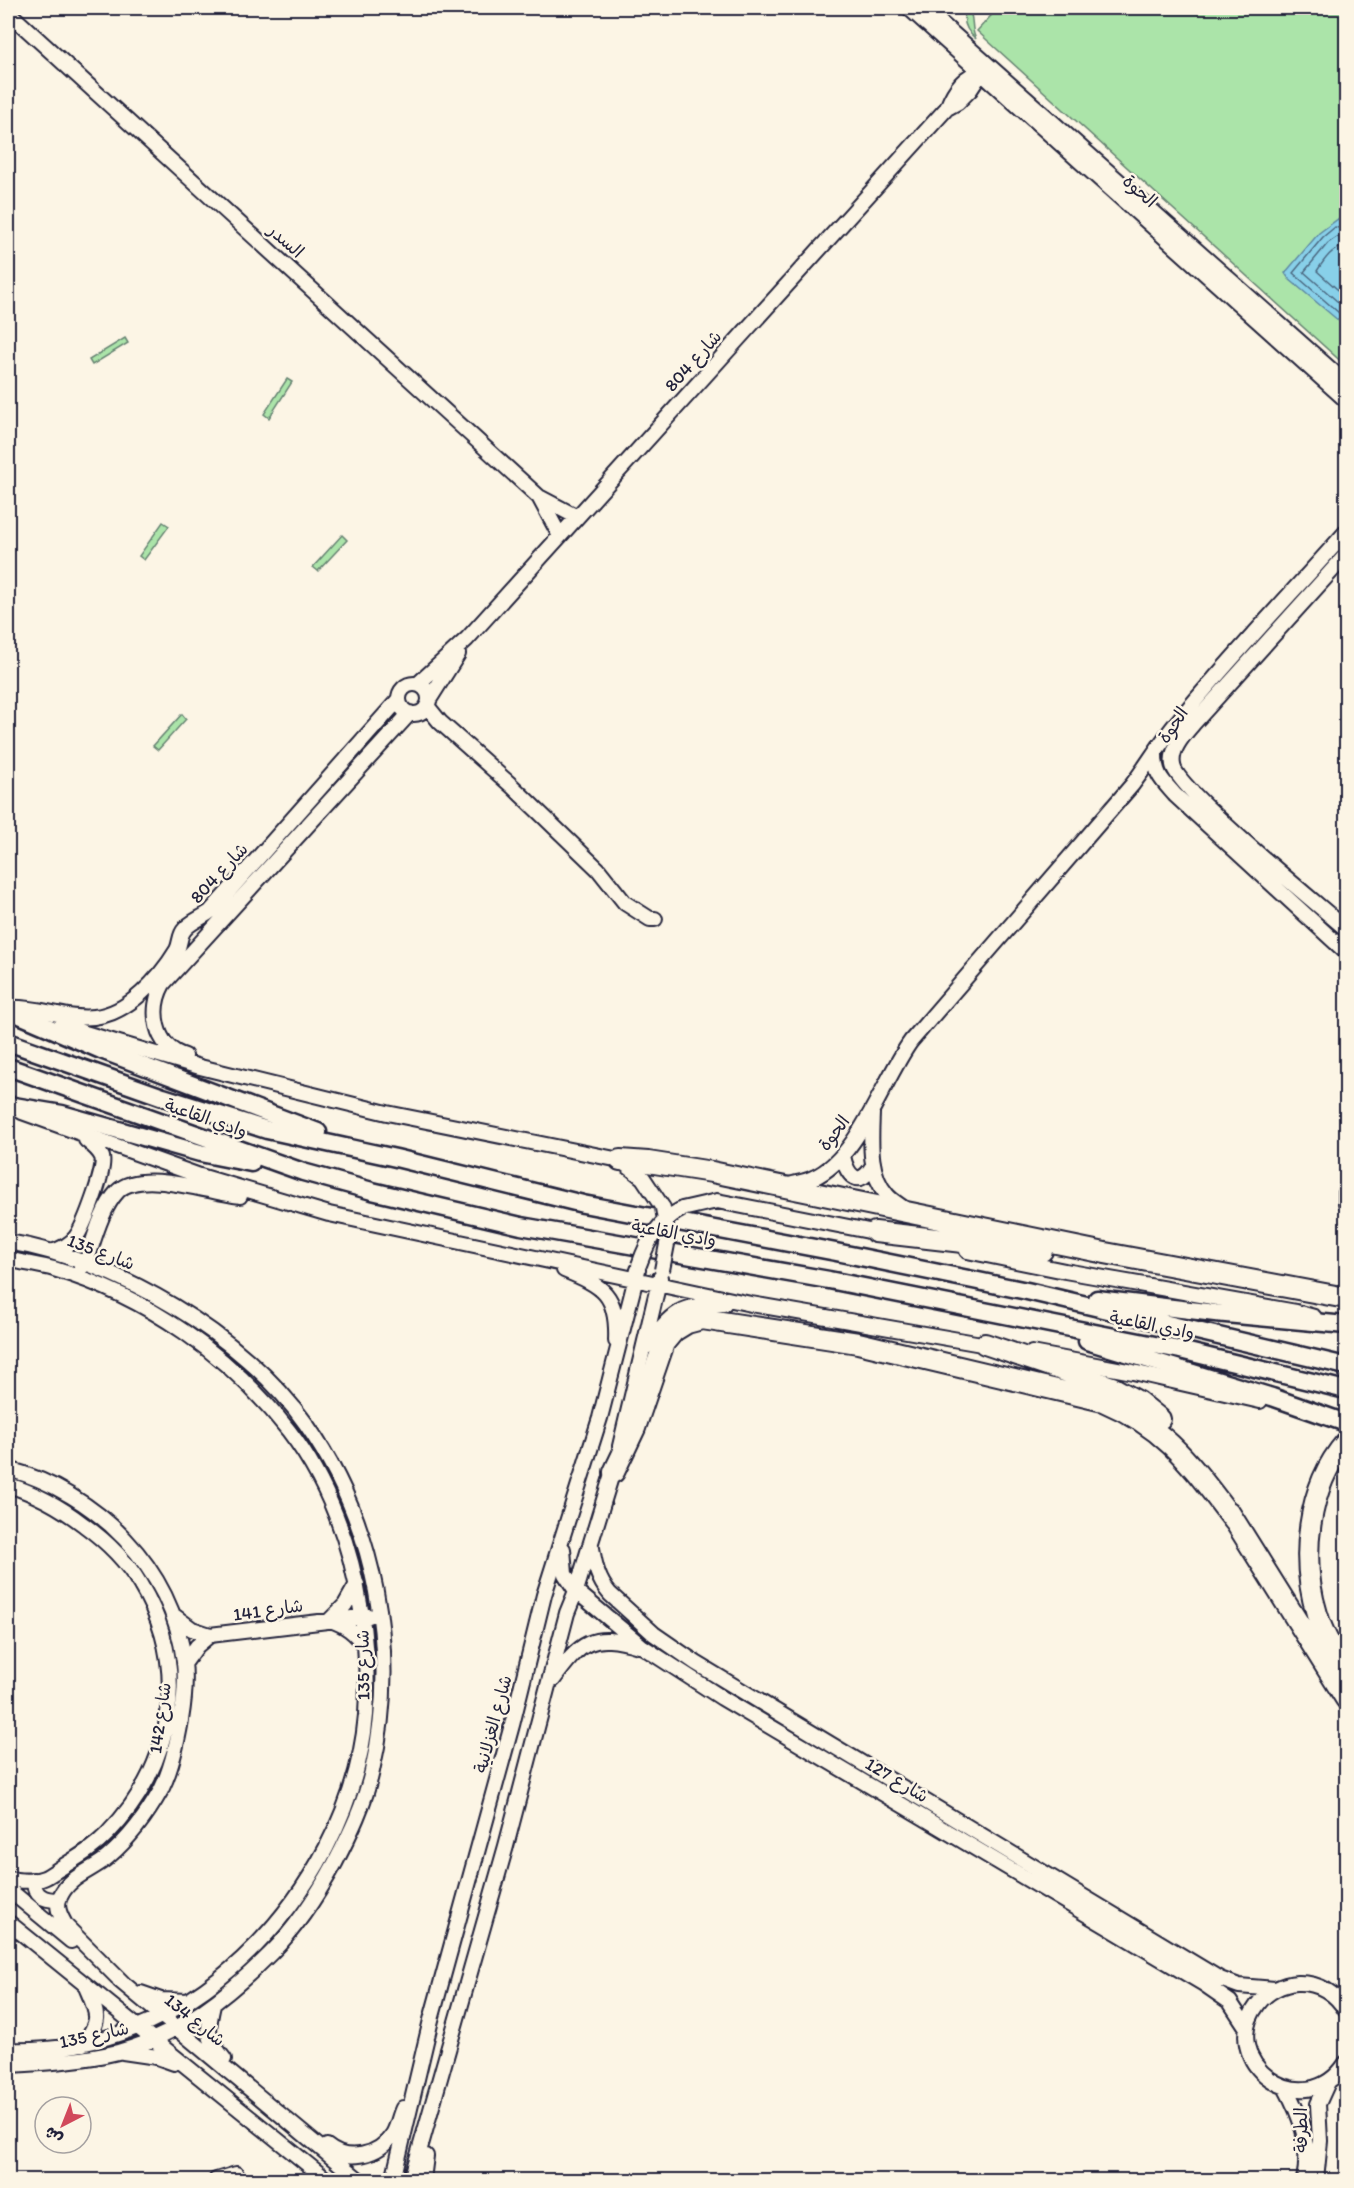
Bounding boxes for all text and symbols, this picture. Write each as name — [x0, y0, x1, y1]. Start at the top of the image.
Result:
street label: الحوة — [1118, 170, 1162, 212]
street label: السدر — [262, 218, 308, 263]
street label: شارع 804 — [660, 326, 727, 397]
street label: الحوة — [1153, 703, 1193, 747]
street label: شارع 804 — [185, 838, 253, 909]
street label: وادي القاعية — [161, 1094, 250, 1144]
street label: الحوة — [814, 1111, 854, 1155]
street label: وادي القاعية — [629, 1215, 718, 1253]
street label: شارع 135 — [64, 1229, 138, 1276]
street label: وادي القاعية — [1107, 1306, 1196, 1346]
street label: شارع 141 — [232, 1594, 305, 1627]
street label: شارع 135 — [351, 1629, 376, 1701]
street label: شارع الغزلانية — [469, 1673, 518, 1776]
street label: شارع 142 — [144, 1681, 177, 1755]
street label: شارع 127 — [861, 1753, 933, 1808]
street label: شارع 134 — [159, 1989, 230, 2052]
street label: شارع 135 — [57, 2017, 131, 2054]
north arrow — [33, 2095, 93, 2155]
street label: الطرفة — [1290, 2107, 1312, 2153]
text: ش — [40, 2123, 66, 2149]

